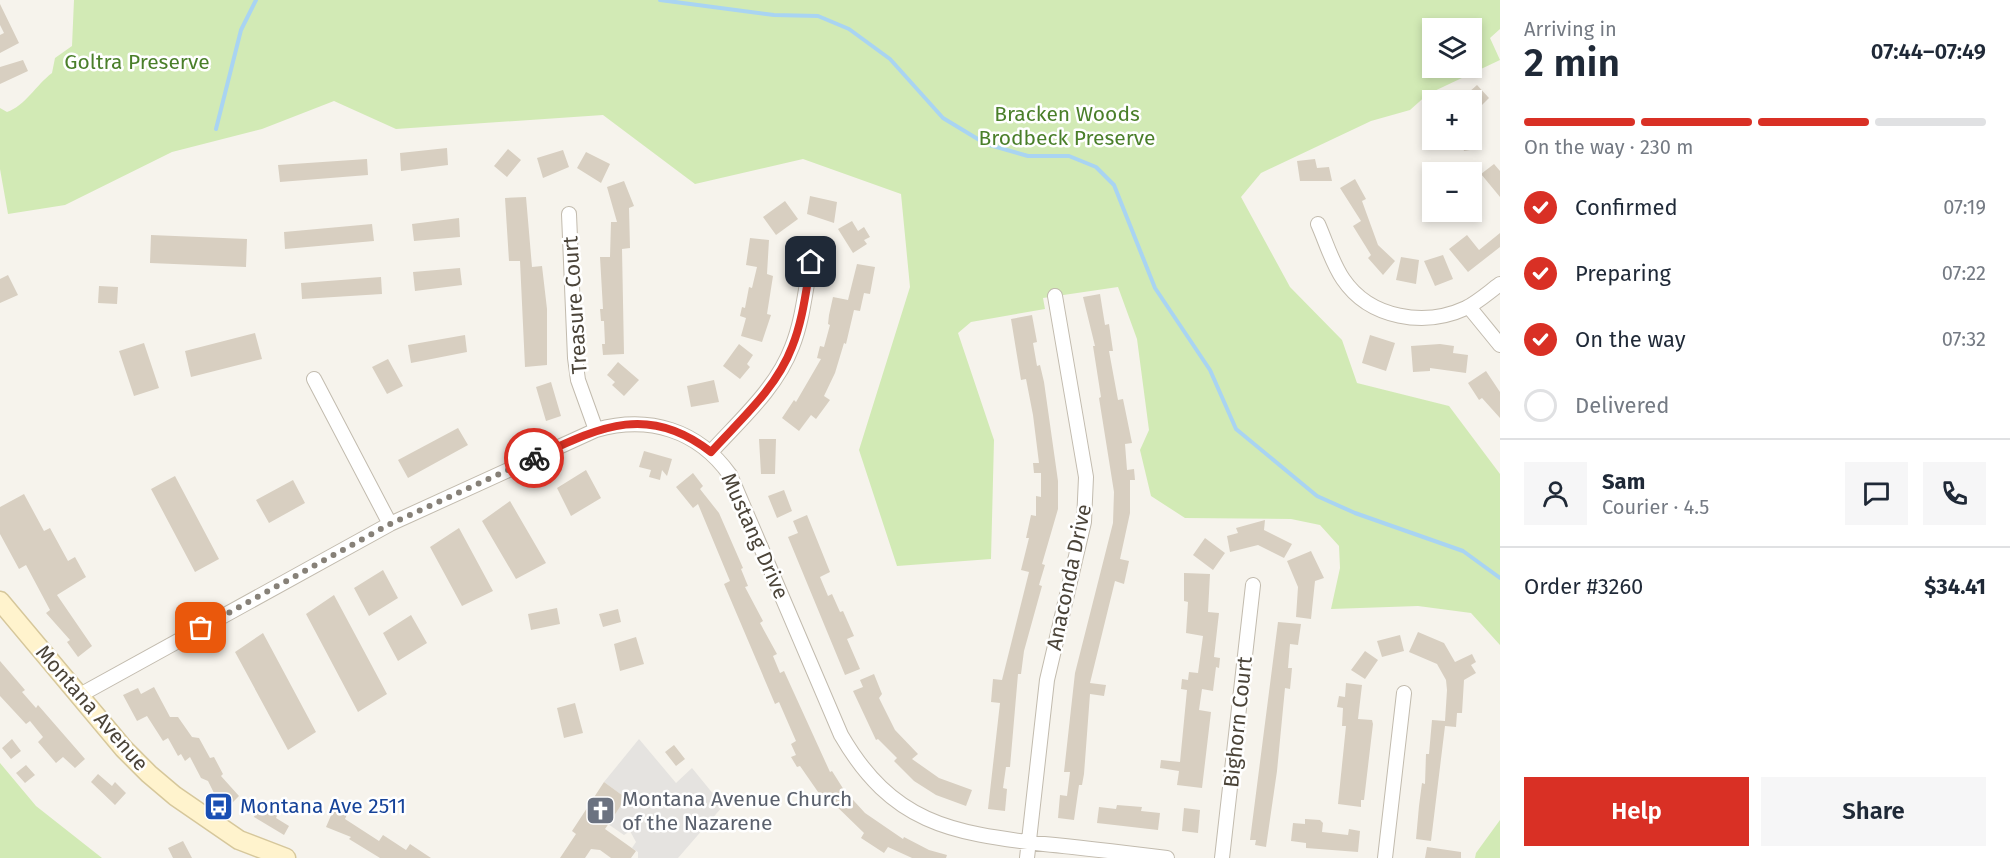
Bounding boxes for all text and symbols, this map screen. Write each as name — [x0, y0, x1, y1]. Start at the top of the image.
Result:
text: Arriving in — [1524, 17, 1617, 41]
map controls — [1422, 18, 1482, 222]
button: layers — [1422, 18, 1482, 78]
text: 07:44–07:49 — [1871, 38, 1986, 65]
text: 2 min — [1524, 40, 1620, 86]
park label: Goltra Preserve — [64, 49, 210, 75]
button: + — [1422, 90, 1482, 150]
park label: Bracken Woods Brodbeck Preserve — [978, 101, 1156, 151]
text: On the way · 230 m — [1524, 135, 1693, 159]
button: − — [1422, 162, 1482, 222]
icon: check — [1524, 191, 1557, 224]
text: Confirmed — [1575, 194, 1678, 221]
text: 07:19 — [1943, 195, 1986, 219]
street label: Treasure Court — [557, 235, 593, 375]
pin — [785, 236, 836, 287]
icon: home — [794, 245, 827, 278]
icon: check — [1524, 257, 1557, 290]
text: Preparing — [1575, 260, 1671, 287]
text: 07:22 — [1942, 261, 1986, 285]
icon: check — [1524, 323, 1557, 356]
text: On the way — [1575, 326, 1686, 353]
text: 07:32 — [1942, 327, 1986, 351]
text: Delivered — [1575, 392, 1670, 419]
courier — [504, 428, 564, 488]
icon: bike — [518, 442, 551, 475]
button: person — [1524, 462, 1587, 525]
button: chat — [1845, 462, 1908, 525]
button: phone — [1923, 462, 1986, 525]
text: Sam — [1602, 468, 1645, 495]
street label: Mustang Drive — [716, 469, 794, 603]
text: Courier · 4.5 — [1602, 495, 1709, 519]
street label: Anaconda Drive — [1041, 502, 1097, 652]
text: Order #3260 — [1524, 573, 1643, 600]
text: $34.41 — [1924, 573, 1986, 600]
pin — [175, 602, 226, 653]
icon: bag — [184, 611, 217, 644]
street label: Montana Avenue — [30, 640, 154, 776]
street label: Bighorn Court — [1218, 655, 1258, 789]
button: Help — [1524, 777, 1749, 846]
button: Share — [1761, 777, 1986, 846]
place label: Montana Avenue Church of the Nazarene — [622, 786, 852, 836]
bus stop icon: Montana Ave 2511 — [203, 790, 235, 822]
place label: Montana Ave 2511 — [240, 793, 406, 819]
church icon: Montana Avenue Church of the Nazarene — [585, 795, 617, 827]

